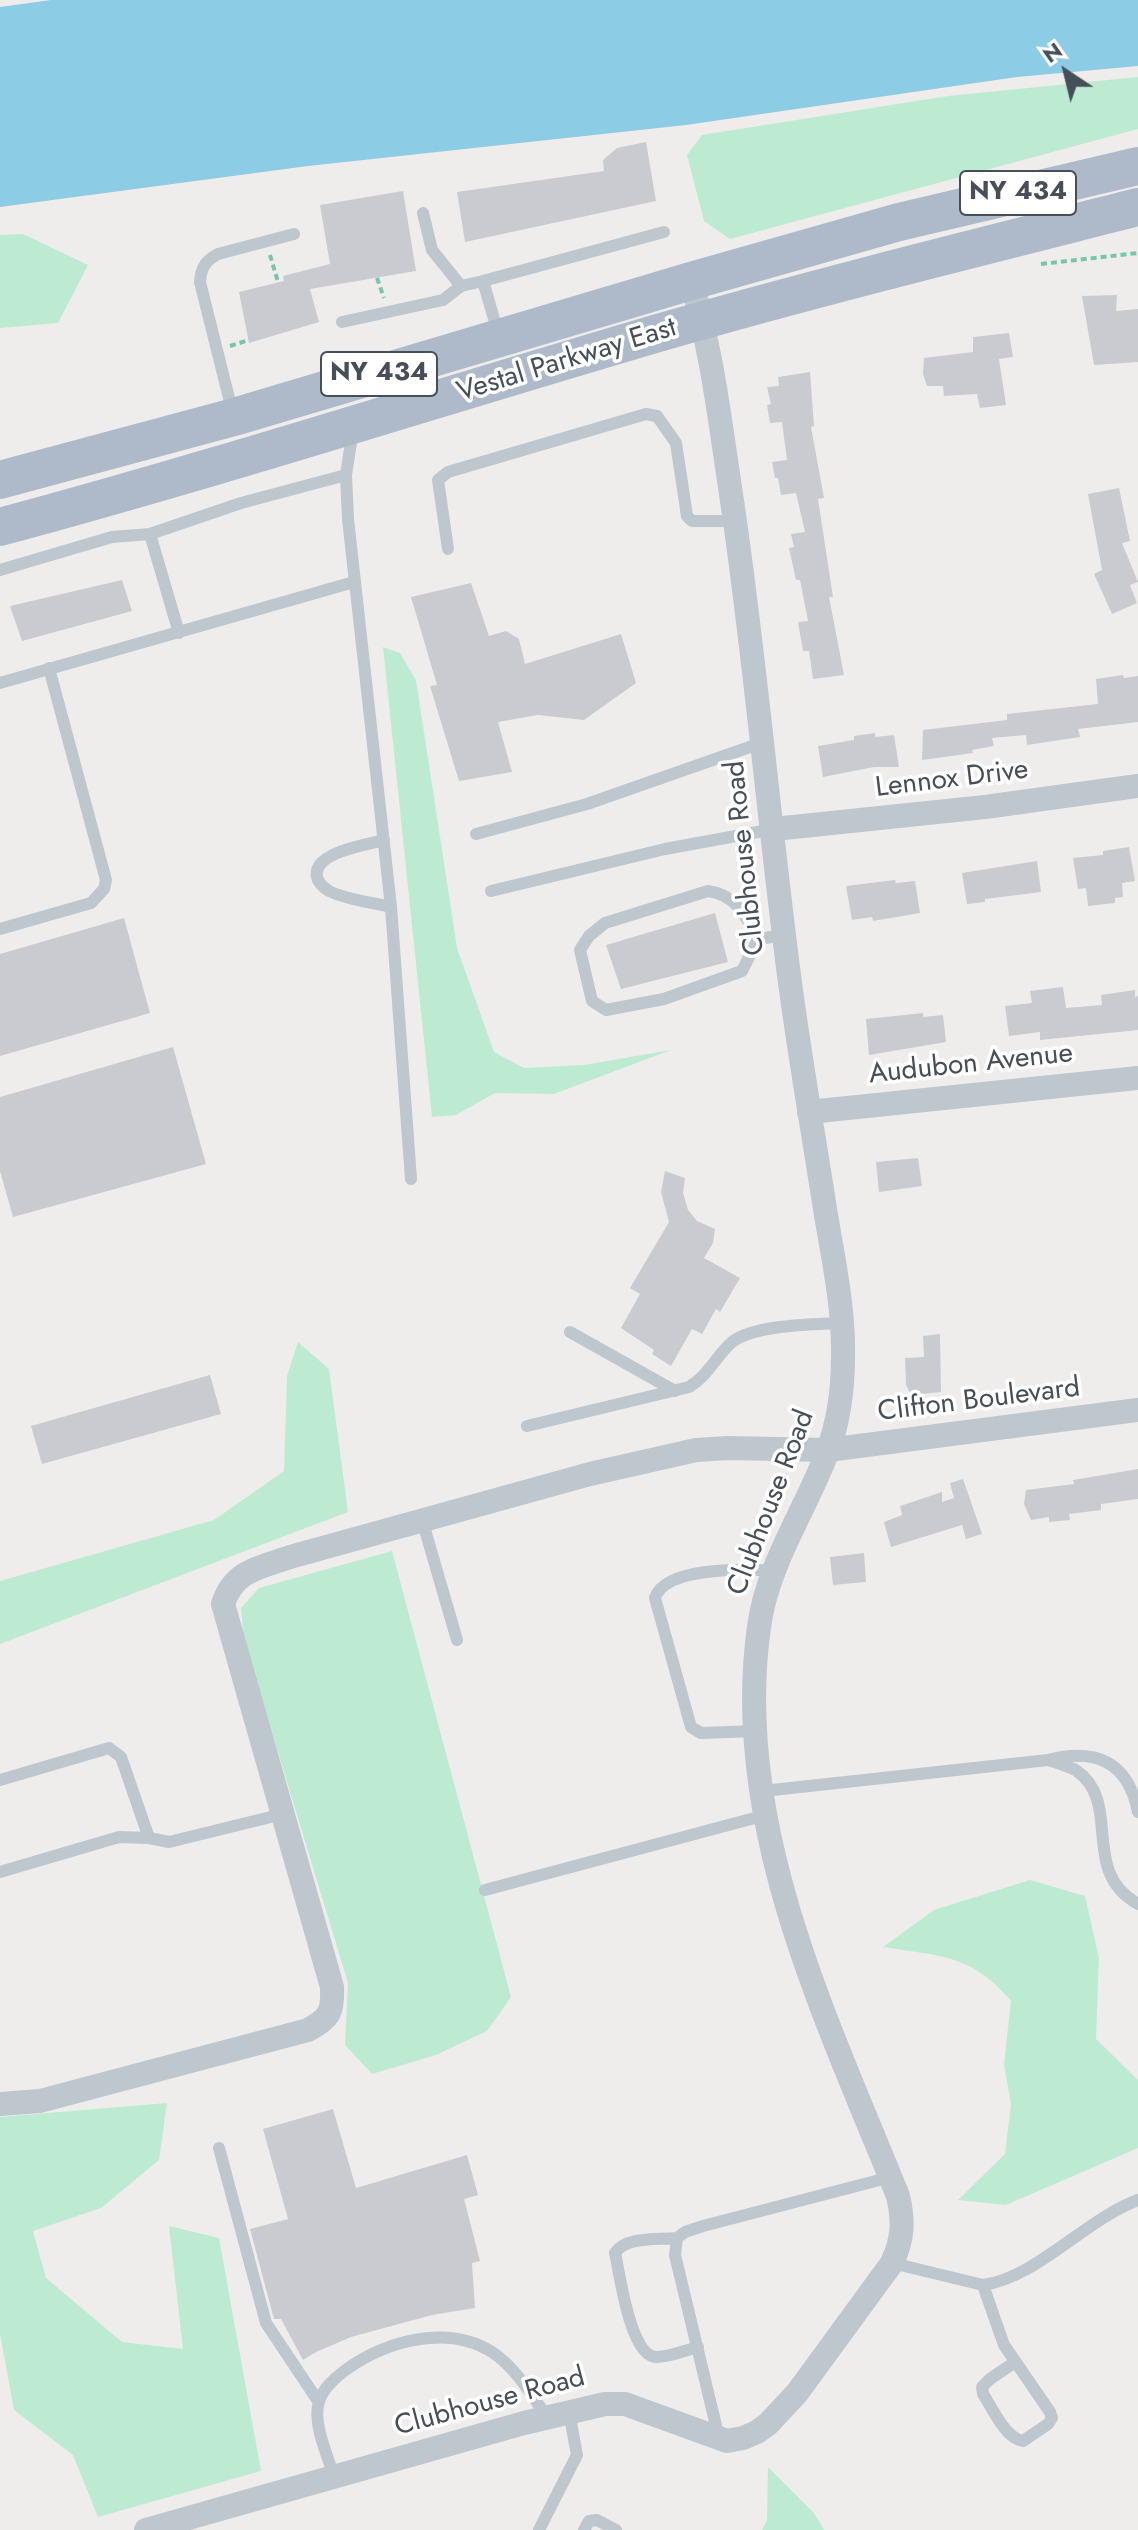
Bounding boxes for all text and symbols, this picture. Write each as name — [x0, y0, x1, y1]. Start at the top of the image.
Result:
north arrow — [1026, 32, 1106, 112]
text: N — [1036, 34, 1069, 70]
road number: NY 434 — [960, 171, 1076, 215]
street label: Vestal Parkway East — [453, 312, 681, 410]
road number: NY 434 — [321, 352, 437, 396]
street label: Lennox Drive — [874, 754, 1030, 806]
street label: Clubhouse Road — [719, 759, 773, 957]
street label: Audubon Avenue — [867, 1038, 1075, 1092]
street label: Clifton Boulevard — [876, 1372, 1082, 1430]
street label: Clubhouse Road — [721, 1406, 823, 1600]
street label: Clubhouse Road — [391, 2361, 589, 2445]

